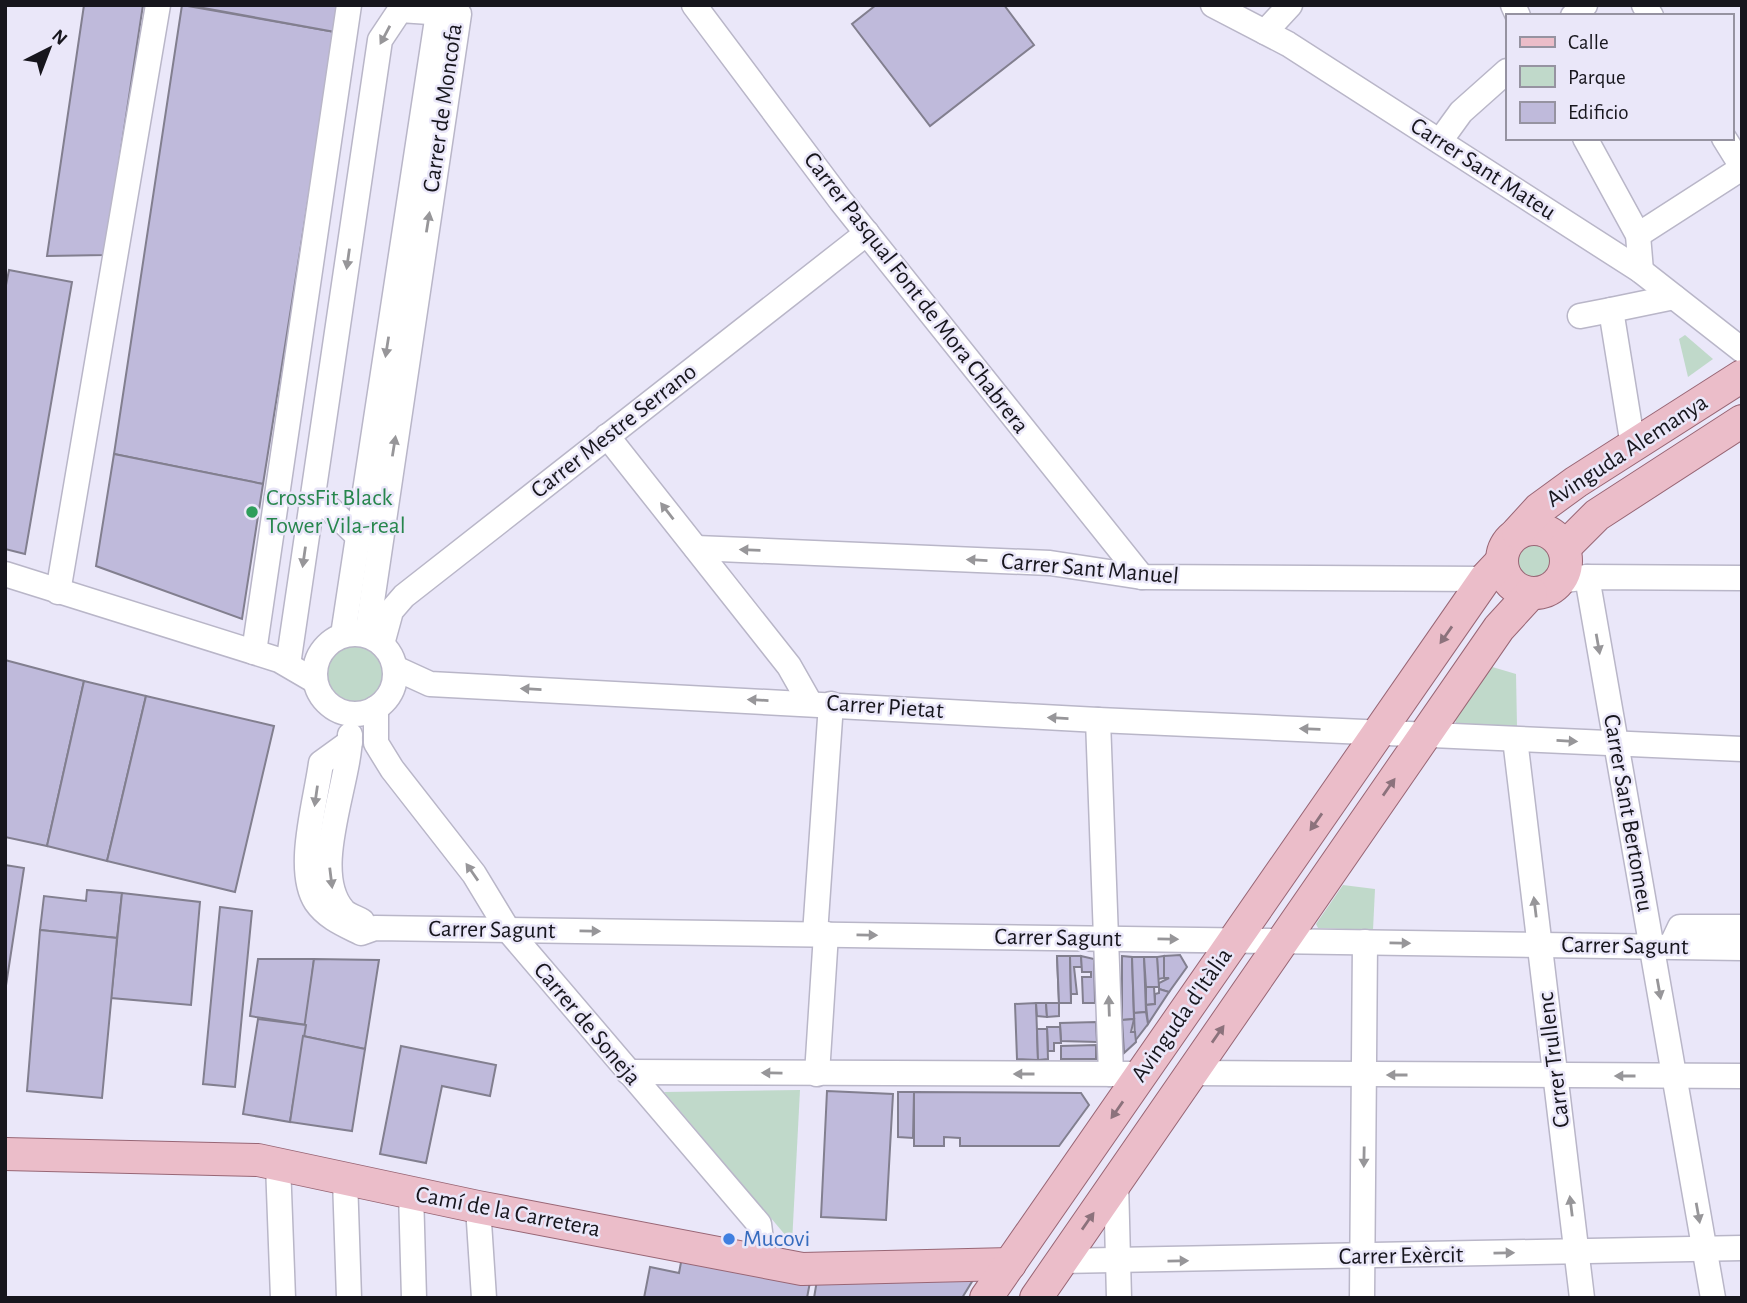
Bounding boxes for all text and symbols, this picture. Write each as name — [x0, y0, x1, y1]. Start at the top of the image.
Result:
north arrow — [14, 14, 84, 84]
legend — [1506, 14, 1733, 140]
street label: Carrer de Moncofa — [419, 22, 467, 194]
text: N — [48, 26, 71, 49]
one-way arrow — [379, 26, 391, 46]
text: Calle — [1568, 32, 1609, 53]
text: Parque — [1568, 67, 1626, 88]
text: Edificio — [1568, 102, 1629, 123]
street label: Carrer Sant Mateu — [1406, 113, 1560, 225]
street label: Carrer Pasqual Font de Mora Chabrera — [799, 148, 1033, 438]
one-way arrow — [423, 210, 434, 232]
one-way arrow — [342, 248, 353, 270]
one-way arrow — [381, 336, 392, 358]
street label: Carrer Mestre Serrano — [527, 359, 701, 503]
street label: Avinguda Alemanya — [1542, 390, 1712, 512]
one-way arrow — [389, 435, 400, 457]
place label: CrossFit Black Tower Vila-real — [266, 486, 406, 538]
one-way arrow — [660, 502, 674, 520]
marker: CrossFit Black Tower Vila-real — [244, 504, 260, 520]
one-way arrow — [738, 545, 760, 556]
one-way arrow — [298, 546, 309, 568]
street label: Carrer Sant Manuel — [1000, 549, 1180, 589]
one-way arrow — [966, 554, 988, 565]
one-way arrow — [1439, 626, 1453, 644]
one-way arrow — [1593, 633, 1604, 655]
one-way arrow — [520, 683, 542, 694]
street label: Carrer Pietat — [826, 691, 945, 723]
one-way arrow — [747, 694, 769, 705]
one-way arrow — [1047, 712, 1069, 723]
street label: Carrer Sant Bertomeu — [1599, 712, 1657, 914]
one-way arrow — [1299, 724, 1321, 735]
one-way arrow — [1556, 736, 1578, 747]
one-way arrow — [1382, 778, 1396, 796]
one-way arrow — [311, 785, 322, 807]
one-way arrow — [1309, 813, 1323, 831]
one-way arrow — [465, 863, 479, 881]
one-way arrow — [326, 867, 337, 889]
one-way arrow — [1530, 896, 1541, 918]
street label: Carrer Sagunt — [428, 917, 556, 943]
one-way arrow — [580, 925, 602, 937]
street label: Carrer Sagunt — [994, 925, 1122, 951]
one-way arrow — [856, 929, 878, 941]
one-way arrow — [1157, 933, 1179, 945]
street label: Carrer Sagunt — [1561, 933, 1689, 959]
one-way arrow — [1389, 937, 1411, 948]
street label: Avinguda d'Itàlia — [1127, 944, 1237, 1086]
street label: Carrer de Soneja — [529, 958, 645, 1090]
one-way arrow — [1654, 978, 1665, 1000]
street label: Carrer Trullenc — [1534, 991, 1574, 1129]
one-way arrow — [1103, 995, 1114, 1017]
one-way arrow — [1211, 1025, 1225, 1043]
one-way arrow — [761, 1067, 783, 1079]
one-way arrow — [1013, 1068, 1035, 1080]
one-way arrow — [1386, 1069, 1408, 1081]
one-way arrow — [1613, 1070, 1635, 1082]
one-way arrow — [1110, 1101, 1124, 1119]
one-way arrow — [1358, 1147, 1369, 1169]
street label: Camí de la Carretera — [414, 1182, 602, 1242]
one-way arrow — [1566, 1194, 1577, 1216]
one-way arrow — [1693, 1202, 1704, 1224]
one-way arrow — [1081, 1212, 1095, 1230]
place label: Mucovi — [743, 1227, 810, 1251]
marker: Mucovi — [721, 1231, 737, 1247]
street label: Carrer Exèrcit — [1338, 1243, 1464, 1269]
one-way arrow — [1493, 1248, 1515, 1259]
one-way arrow — [1167, 1255, 1189, 1266]

